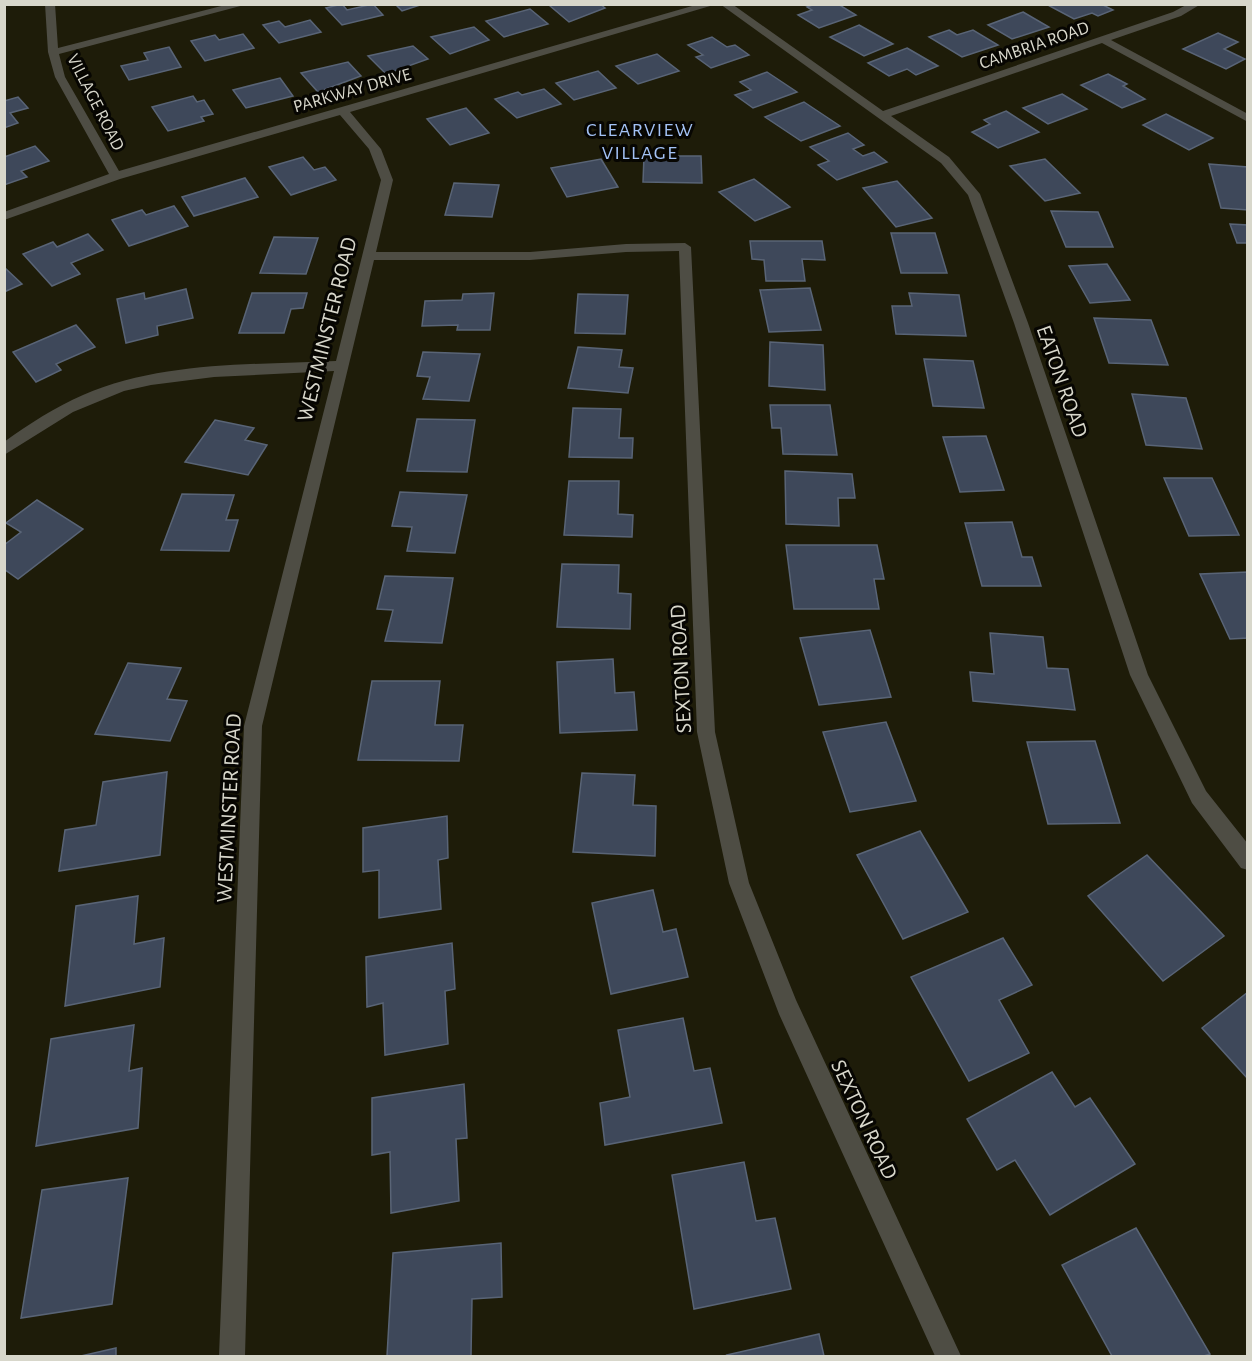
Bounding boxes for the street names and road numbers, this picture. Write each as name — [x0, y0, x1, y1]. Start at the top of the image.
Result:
street label: CAMBRIA ROAD — [977, 19, 1092, 73]
street label: VILLAGE ROAD — [63, 51, 127, 154]
street label: PARKWAY DRIVE — [291, 65, 413, 116]
street label: WESTMINSTER ROAD — [293, 235, 361, 424]
street label: EATON ROAD — [1033, 322, 1092, 440]
street label: SEXTON ROAD — [667, 604, 695, 734]
street label: WESTMINSTER ROAD — [213, 713, 245, 903]
street label: SEXTON ROAD — [827, 1056, 901, 1182]

